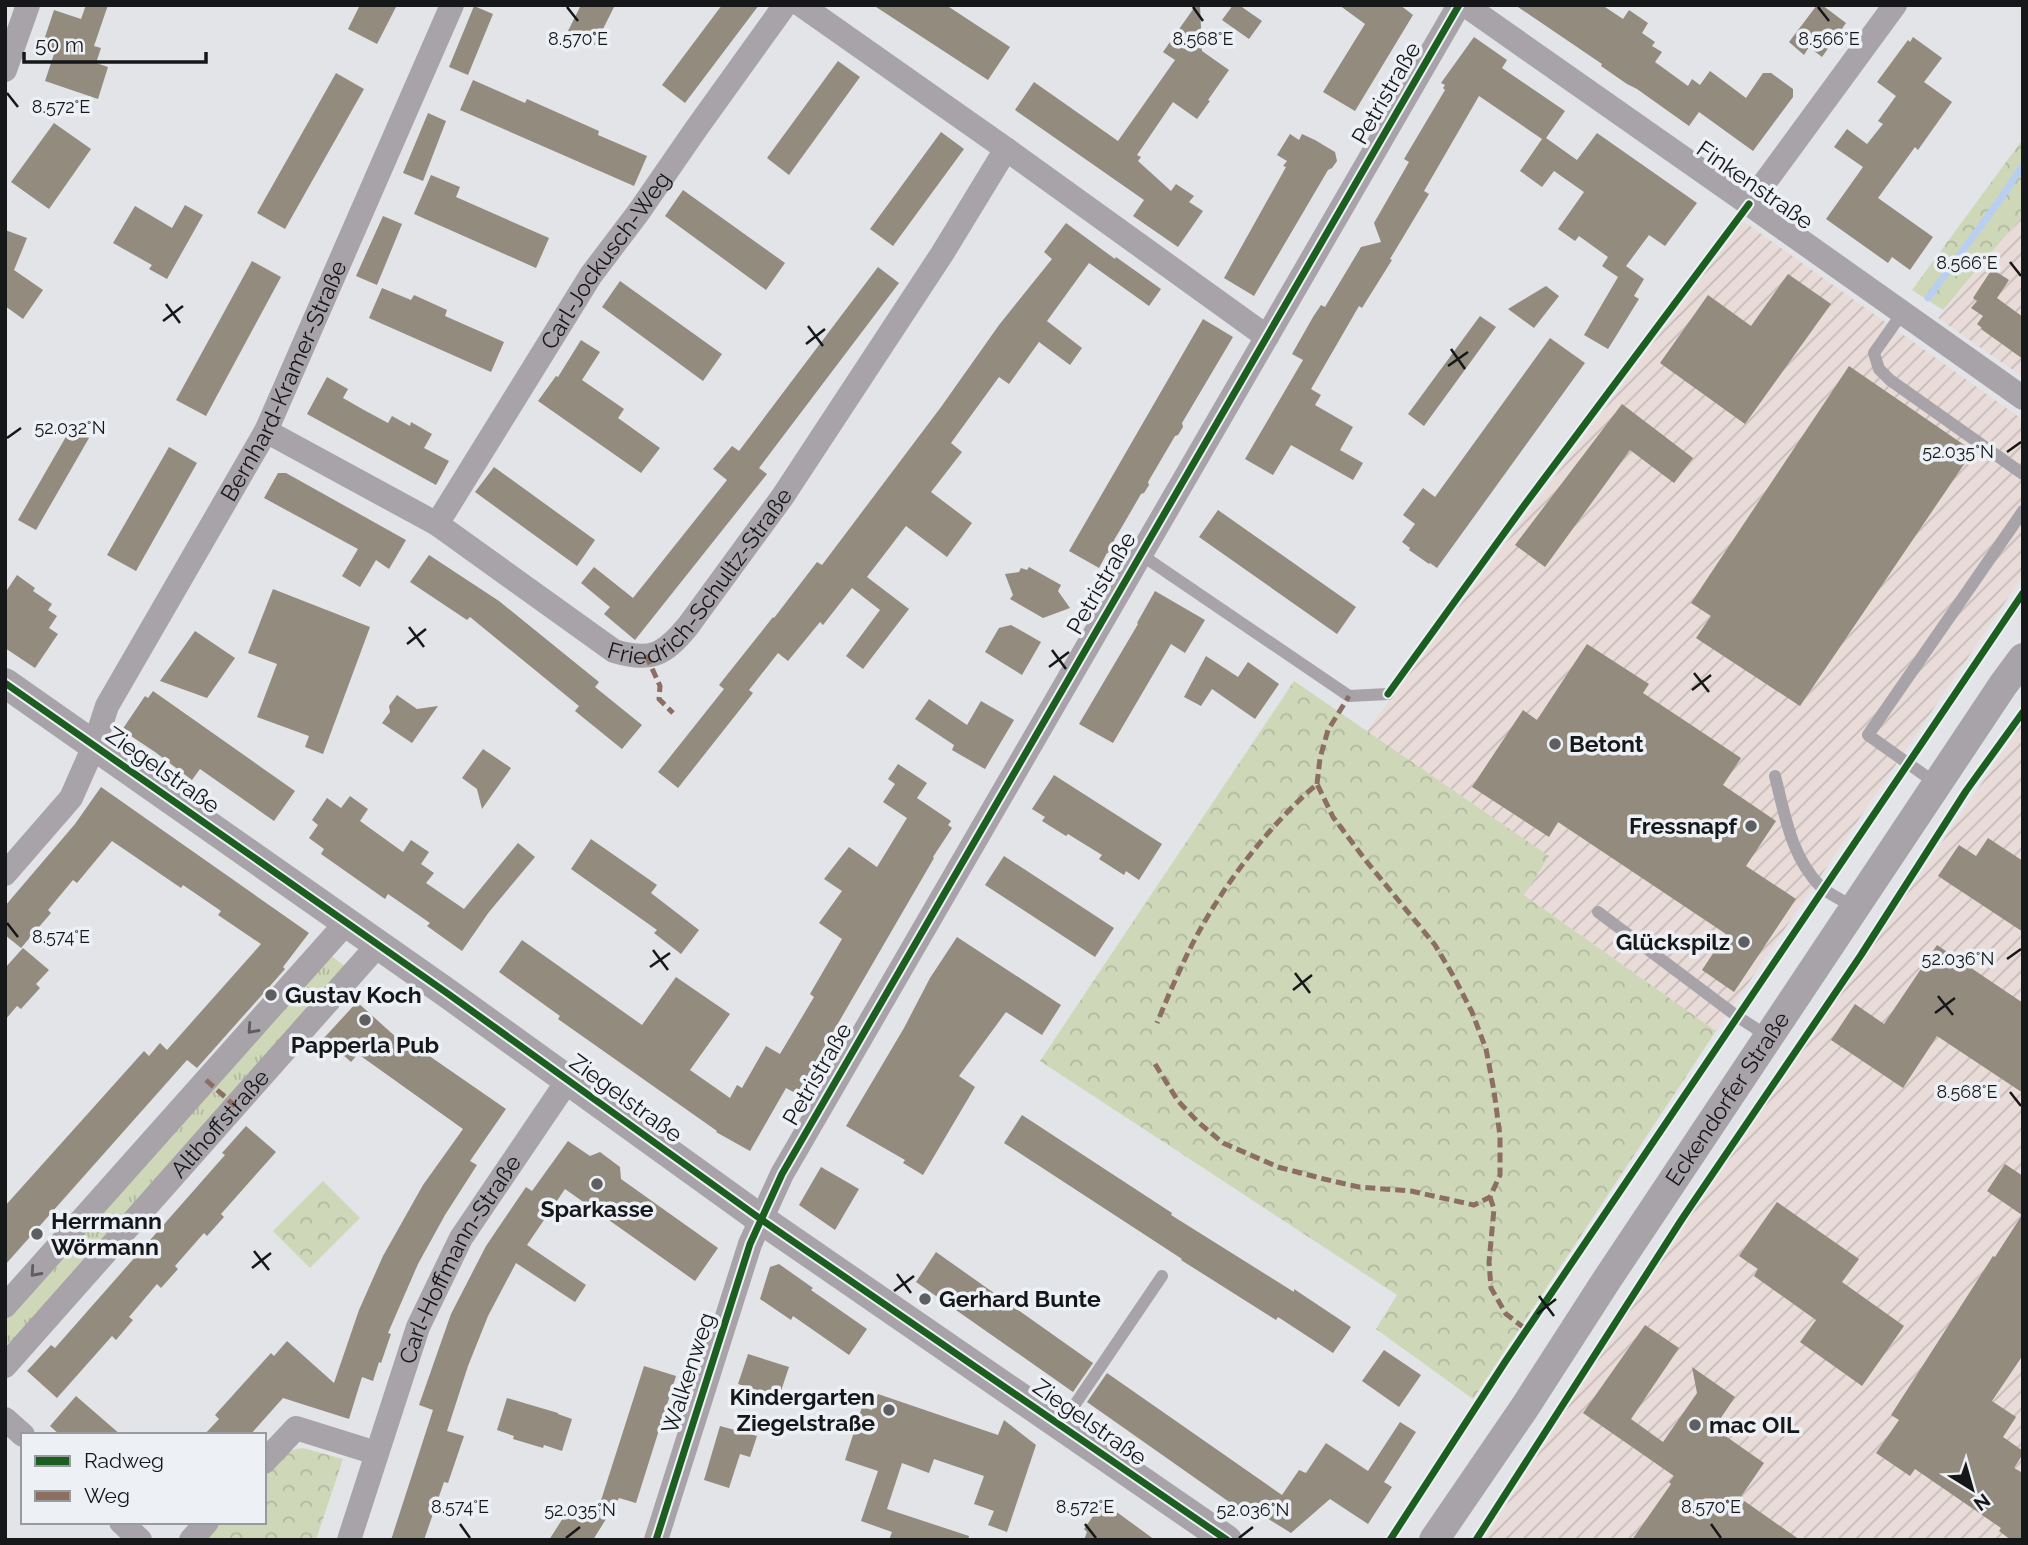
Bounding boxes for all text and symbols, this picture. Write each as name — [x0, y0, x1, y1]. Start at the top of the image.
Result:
scale bar — [24, 21, 206, 65]
text: 8.570°E — [548, 28, 608, 49]
text: 8.568°E — [1172, 28, 1234, 49]
text: 8.566°E — [1798, 28, 1860, 49]
text: 50 m — [35, 32, 84, 57]
street label: Petristraße — [1345, 37, 1426, 149]
text: 8.572°E — [32, 96, 90, 117]
street label: Finkenstraße — [1692, 135, 1819, 235]
street label: Carl-Jockusch-Weg — [534, 166, 676, 354]
text: 8.566°E — [1936, 252, 1998, 273]
street label: Bernhard-Kramer-Straße — [214, 256, 352, 506]
text: 52.032°N — [34, 417, 106, 438]
text: 52.035°N — [1922, 441, 1994, 462]
street label: Friedrich-Schultz-Straße — [605, 482, 797, 669]
street label: Petristraße — [1060, 527, 1141, 639]
street label: Ziegelstraße — [101, 721, 225, 819]
place label: Betont — [1569, 730, 1644, 757]
marker: Betont — [1547, 736, 1563, 752]
place label: Fressnapf — [1629, 812, 1738, 839]
marker: Fressnapf — [1743, 818, 1759, 834]
text: 8.574°E — [32, 926, 90, 947]
place label: Glückspilz — [1616, 928, 1730, 955]
marker: Glückspilz — [1736, 934, 1752, 950]
text: 52.036°N — [1922, 948, 1994, 969]
place label: Gustav Koch — [285, 981, 422, 1008]
marker: Gustav Koch — [263, 987, 279, 1003]
street label: Eckendorfer Straße — [1659, 1006, 1795, 1191]
marker: Papperla Pub — [357, 1012, 373, 1028]
street label: Petristraße — [776, 1018, 857, 1130]
one-way arrow — [248, 1020, 260, 1033]
place label: Papperla Pub — [291, 1031, 439, 1058]
street label: Ziegelstraße — [565, 1048, 688, 1147]
street label: Althoffstraße — [164, 1064, 275, 1183]
text: 8.568°E — [1936, 1081, 1998, 1102]
street label: Carl-Hoffmann-Straße — [393, 1150, 526, 1367]
marker: Sparkasse — [589, 1176, 605, 1192]
place label: Sparkasse — [540, 1195, 654, 1222]
place label: Herrmann Wörmann — [51, 1207, 162, 1260]
marker: Herrmann Wörmann — [29, 1226, 45, 1242]
one-way arrow — [31, 1264, 44, 1277]
place label: Gerhard Bunte — [939, 1285, 1101, 1312]
marker: Gerhard Bunte — [917, 1291, 933, 1307]
street label: Walkenweg — [655, 1309, 720, 1437]
street label: Ziegelstraße — [1028, 1373, 1152, 1471]
place label: Kindergarten Ziegelstraße — [729, 1383, 875, 1436]
marker: Kindergarten Ziegelstraße — [881, 1402, 897, 1418]
place label: mac OIL — [1709, 1411, 1800, 1438]
marker: mac OIL — [1687, 1417, 1703, 1433]
legend — [21, 1433, 266, 1524]
text: Radweg — [84, 1448, 164, 1473]
north arrow — [1937, 1454, 2007, 1524]
text: Weg — [84, 1483, 130, 1508]
text: N — [1970, 1489, 1995, 1516]
text: 8.574°E — [431, 1496, 489, 1517]
text: 8.572°E — [1056, 1496, 1114, 1517]
text: 8.570°E — [1681, 1496, 1741, 1517]
text: 52.035°N — [544, 1499, 616, 1520]
text: 52.036°N — [1217, 1499, 1289, 1520]

